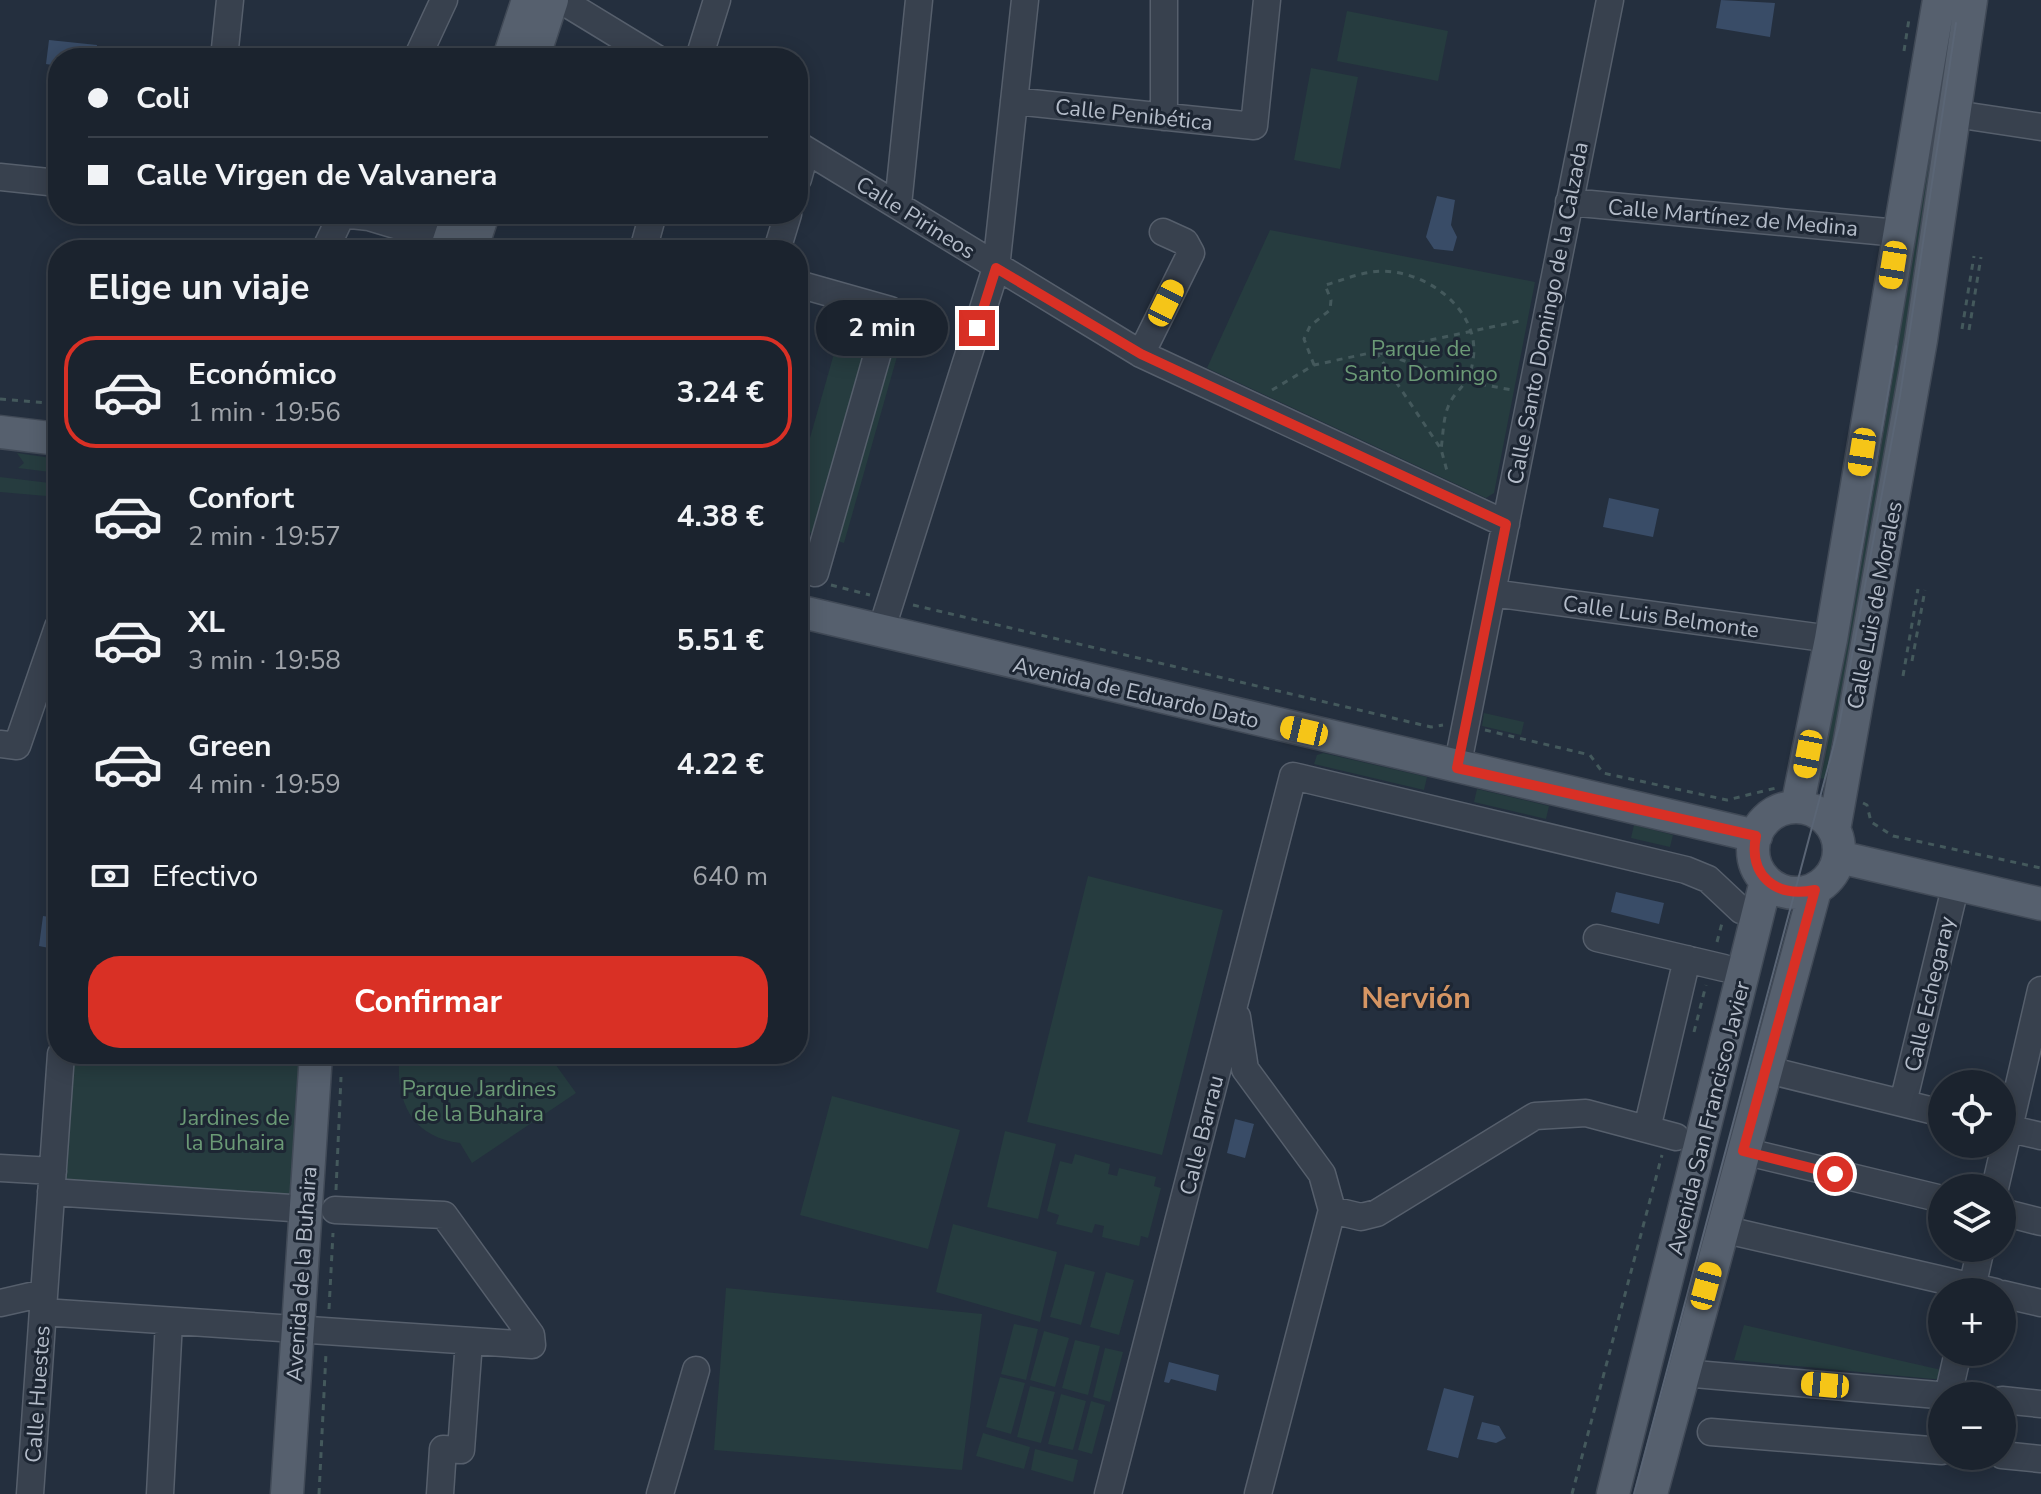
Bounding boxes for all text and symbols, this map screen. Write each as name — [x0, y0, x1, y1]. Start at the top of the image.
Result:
text: Coli — [136, 78, 190, 119]
street label: Calle Penibética — [1054, 92, 1214, 138]
street label: Calle Santo Domingo de la Calzada — [1500, 139, 1596, 487]
text: Calle Virgen de Valvanera — [136, 155, 497, 196]
street label: Calle Pirineos — [850, 169, 981, 266]
street label: Calle Martínez de Medina — [1607, 192, 1859, 244]
car — [1877, 239, 1909, 291]
text: Elige un viaje — [88, 263, 309, 312]
car — [1145, 276, 1187, 330]
callout: 2 min — [817, 300, 949, 356]
text: 2 min — [848, 310, 916, 345]
route end — [959, 310, 995, 346]
park label: Parque de Santo Domingo — [1344, 334, 1498, 389]
text: Económico — [188, 354, 337, 395]
icon: car — [92, 356, 164, 428]
text: 3.24 € — [676, 372, 764, 413]
text: 1 min · 19:56 — [188, 395, 341, 430]
car — [1846, 426, 1878, 478]
text: Confort — [188, 478, 294, 519]
icon: car — [92, 480, 164, 552]
text: 4.38 € — [676, 496, 764, 537]
street label: Calle Luis de Morales — [1840, 499, 1910, 712]
text: 2 min · 19:57 — [188, 519, 341, 554]
street label: Calle Luis Belmonte — [1561, 588, 1761, 646]
text: XL — [188, 602, 225, 643]
icon: car — [92, 604, 164, 676]
text: 5.51 € — [676, 620, 764, 661]
text: 3 min · 19:58 — [188, 643, 341, 678]
street label: Avenida de Eduardo Dato — [1010, 650, 1262, 736]
car — [1278, 714, 1330, 748]
text: Green — [188, 726, 272, 767]
icon: car — [92, 728, 164, 800]
car — [1792, 728, 1824, 780]
text: 4.22 € — [676, 744, 764, 785]
text: 4 min · 19:59 — [188, 767, 341, 802]
icon: cash — [88, 854, 132, 898]
text: Efectivo — [152, 856, 258, 897]
text: 640 m — [692, 859, 768, 894]
street label: Calle Echegaray — [1898, 913, 1963, 1075]
button: Confirmar — [88, 956, 768, 1048]
district label: Nervión — [1361, 978, 1471, 1019]
street label: Avenida San Francisco Javier — [1660, 978, 1758, 1258]
map controls — [1928, 1070, 2016, 1470]
button: locate — [1928, 1070, 2016, 1158]
street label: Calle Barrau — [1173, 1072, 1231, 1198]
park label: Parque Jardines de la Buhaira — [402, 1074, 556, 1129]
park label: Jardines de la Buhaira — [179, 1103, 290, 1158]
route start — [1817, 1156, 1853, 1192]
street label: Avenida de la Buhaira — [280, 1165, 324, 1383]
button: layers — [1928, 1174, 2016, 1262]
car — [1688, 1260, 1724, 1312]
button: + — [1928, 1278, 2016, 1366]
street label: Calle Huestes — [18, 1324, 58, 1464]
car — [1800, 1371, 1850, 1399]
button: − — [1928, 1382, 2016, 1470]

